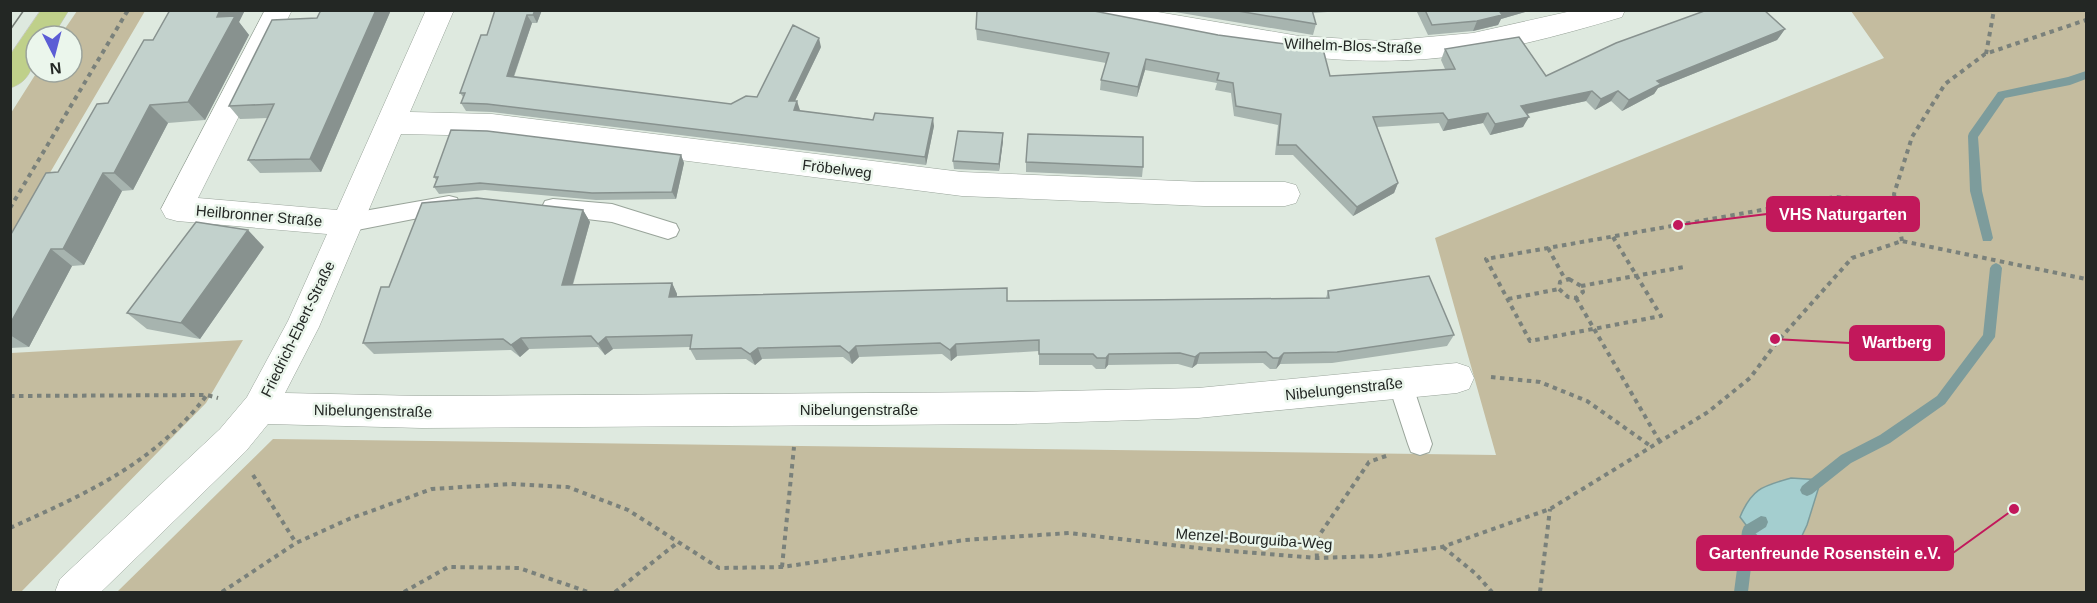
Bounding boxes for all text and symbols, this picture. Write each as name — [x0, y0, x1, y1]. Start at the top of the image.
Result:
north arrow — [24, 24, 84, 84]
street label: Wilhelm-Blos-Straße — [1284, 35, 1422, 56]
text: N — [49, 59, 62, 77]
street label: Fröbelweg — [801, 156, 873, 181]
callout: VHS Naturgarten — [1767, 197, 1919, 231]
street label: Heilbronner Straße — [195, 202, 323, 229]
text: VHS Naturgarten — [1779, 206, 1907, 223]
street label: Friedrich-Ebert-Straße — [257, 258, 338, 400]
callout: Wartberg — [1850, 326, 1944, 360]
text: Wartberg — [1862, 334, 1932, 351]
street label: Nibelungenstraße — [1284, 374, 1404, 403]
street label: Nibelungenstraße — [314, 401, 432, 420]
street label: Nibelungenstraße — [800, 401, 918, 418]
street label: Menzel-Bourguiba-Weg — [1175, 525, 1333, 552]
callout: Gartenfreunde Rosenstein e.V. — [1697, 536, 1953, 570]
text: Gartenfreunde Rosenstein e.V. — [1709, 545, 1941, 562]

